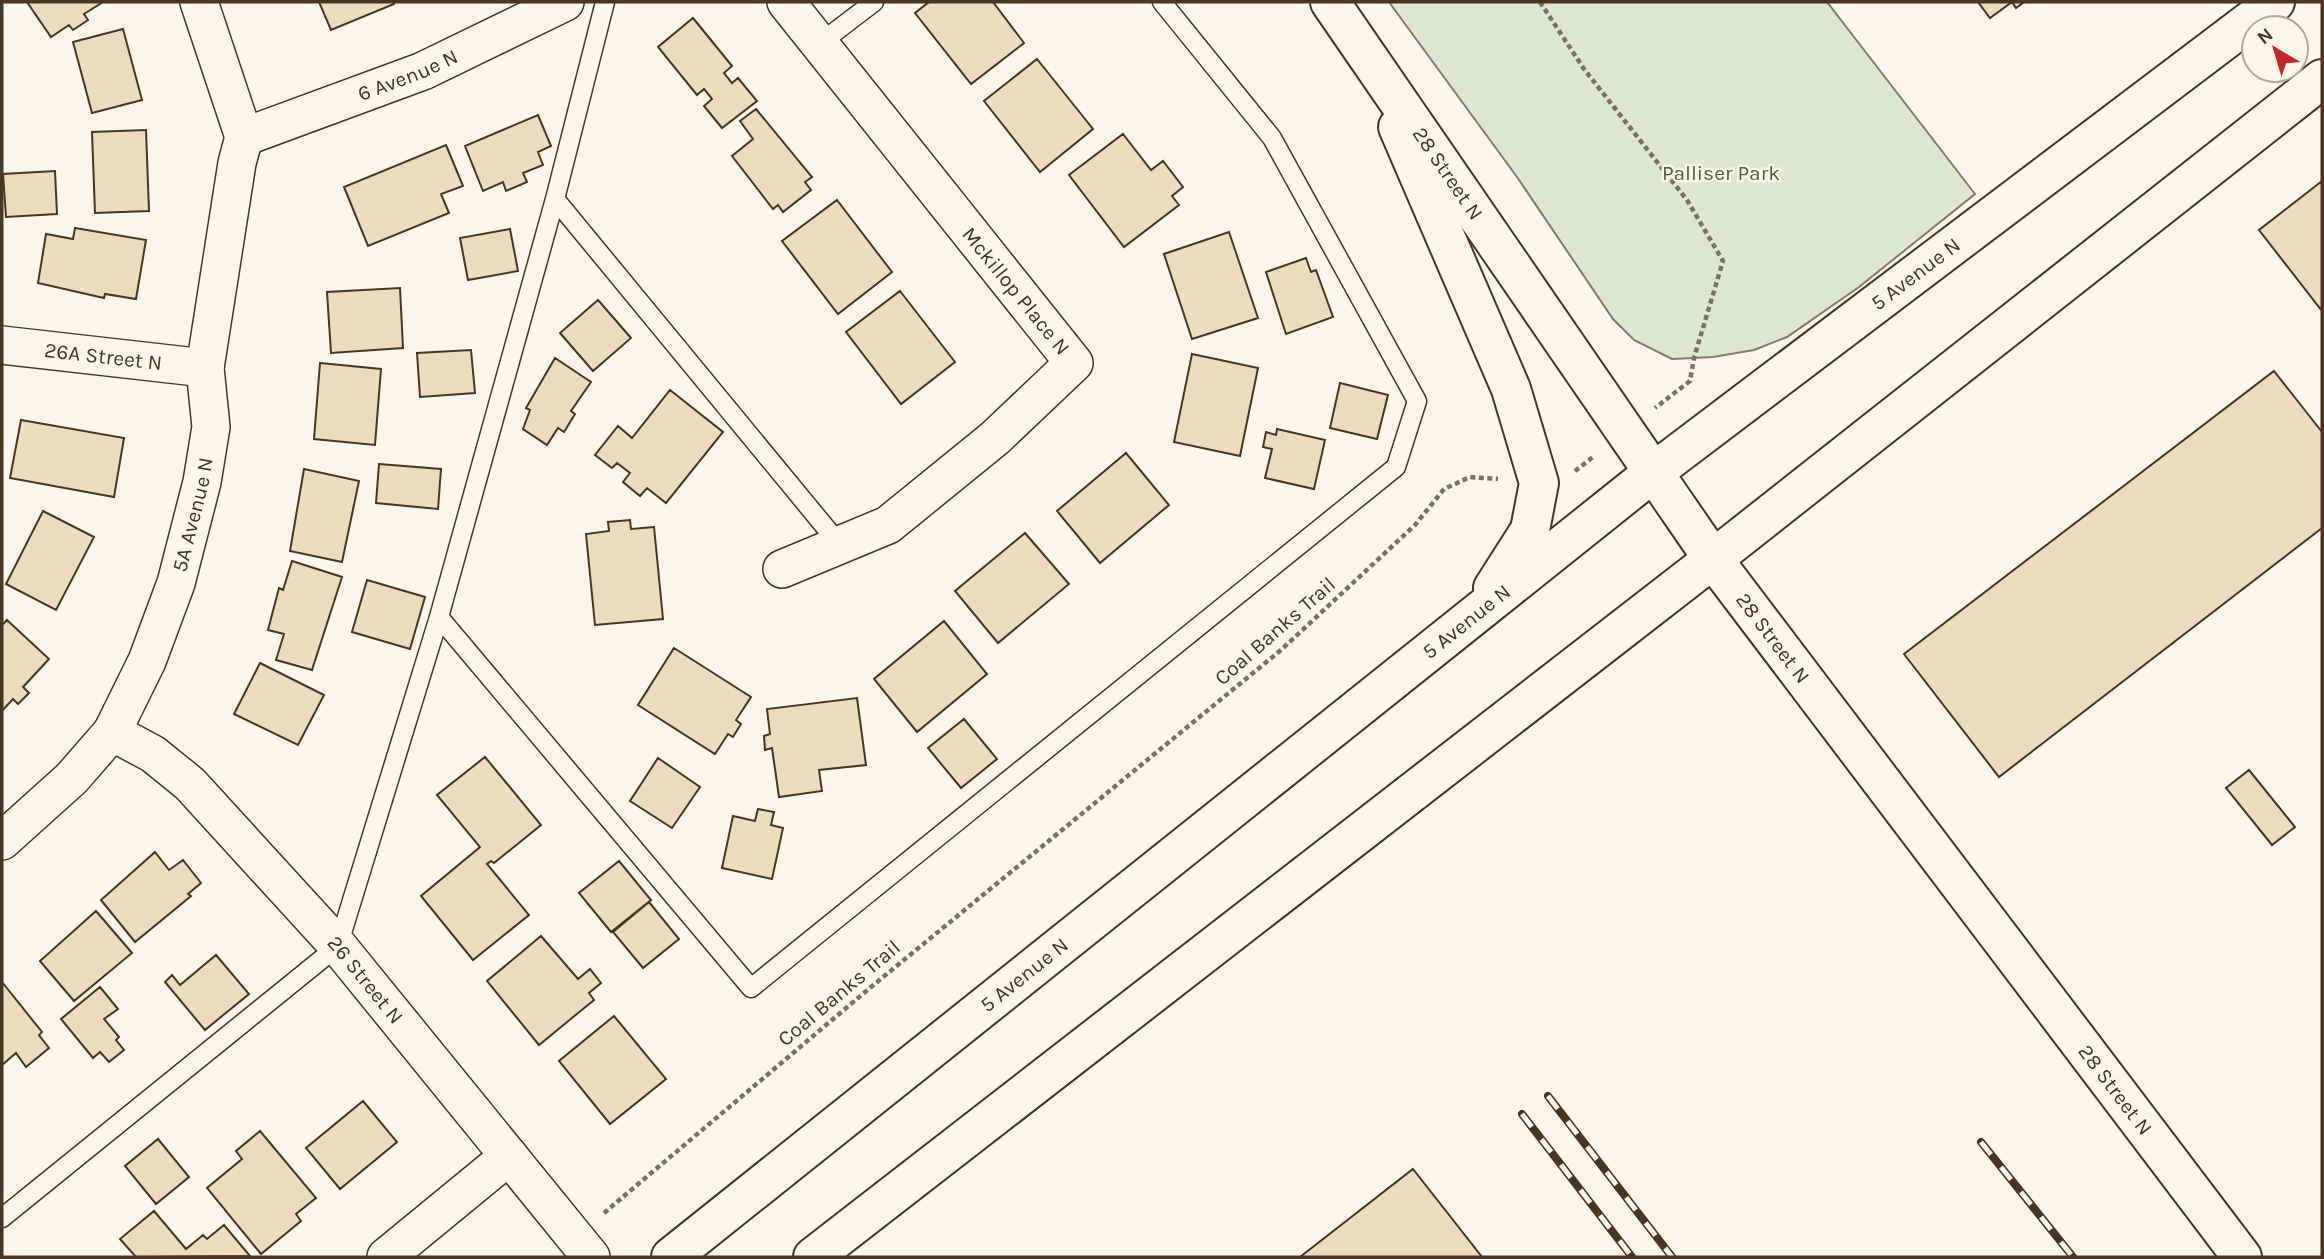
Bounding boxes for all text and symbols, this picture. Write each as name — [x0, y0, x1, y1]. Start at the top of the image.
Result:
north arrow — [2240, 14, 2310, 84]
text: N — [2253, 24, 2277, 49]
street label: 6 Avenue N — [355, 44, 462, 106]
street label: 28 Street N — [1408, 122, 1488, 224]
park label: Palliser Park — [1662, 161, 1780, 185]
street label: Mckillop Place N — [957, 222, 1075, 360]
street label: 5 Avenue N — [1866, 233, 1965, 315]
street label: 26A Street N — [43, 338, 164, 375]
street label: 5A Avenue N — [167, 455, 218, 575]
street label: Coal Banks Trail — [1210, 572, 1340, 690]
street label: 5 Avenue N — [1418, 579, 1515, 664]
street label: 28 Street N — [1731, 588, 1815, 688]
street label: 26 Street N — [323, 931, 408, 1028]
street label: 5 Avenue N — [975, 933, 1073, 1017]
street label: Coal Banks Trail — [773, 935, 905, 1051]
street label: 28 Street N — [2073, 1040, 2157, 1140]

